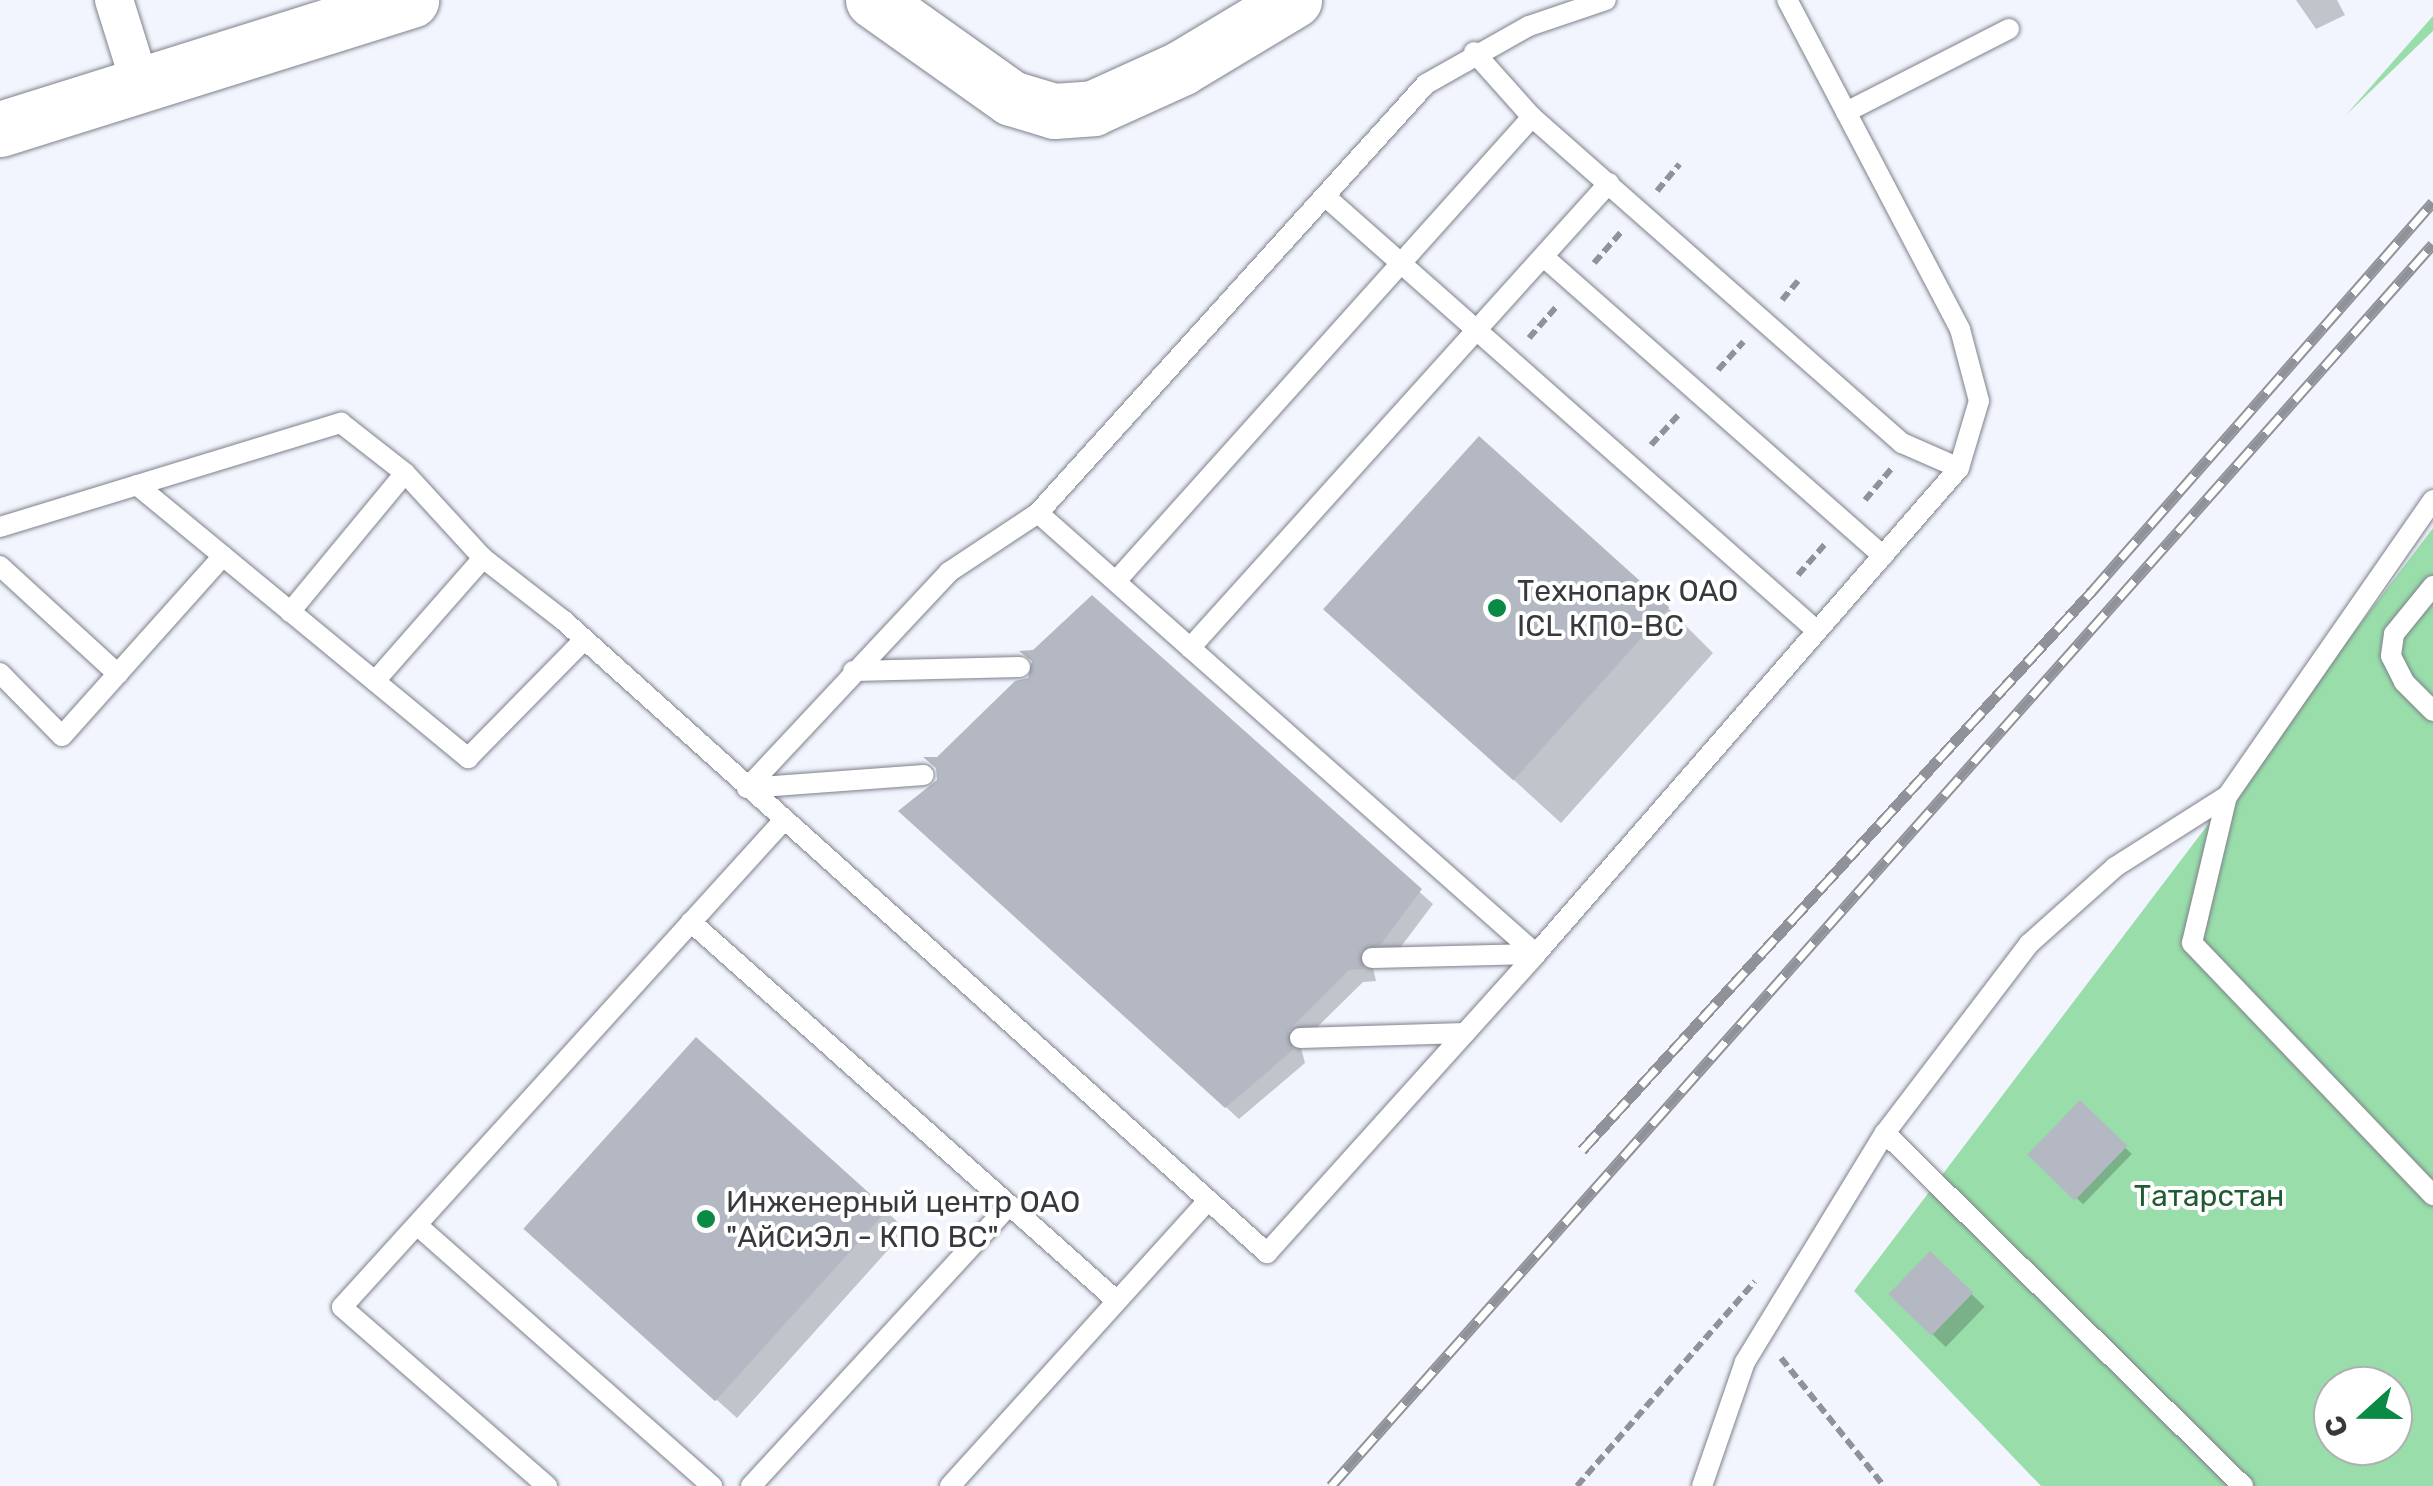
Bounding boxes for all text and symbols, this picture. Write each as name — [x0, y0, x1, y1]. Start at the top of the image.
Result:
place label: Технопарк OAO ICL КПО-ВС — [1517, 573, 1738, 644]
marker: Технопарк OAO ICL КПО-ВС — [1486, 597, 1508, 619]
park label: Татарстан — [2134, 1178, 2284, 1214]
place label: Инженерный центр ОАО "АйСиЭл - КПО ВС" — [726, 1184, 1080, 1254]
marker: Инженерный центр ОАО "АйСиЭл - КПО ВС" — [695, 1208, 717, 1230]
north arrow — [2313, 1366, 2413, 1466]
text: С — [2317, 1411, 2355, 1441]

